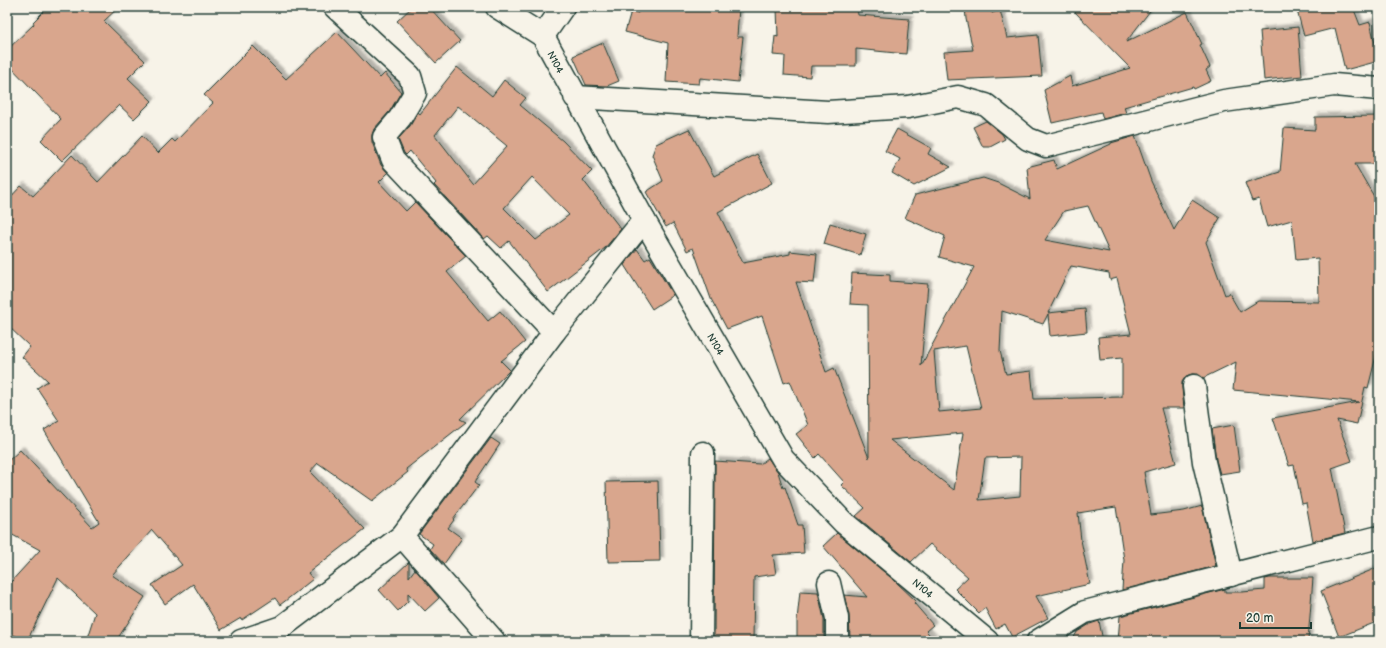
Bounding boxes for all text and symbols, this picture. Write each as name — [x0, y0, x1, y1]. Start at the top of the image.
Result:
street label: N104 — [544, 49, 566, 76]
street label: N104 — [704, 331, 726, 358]
street label: N104 — [910, 577, 935, 601]
scale bar — [1240, 604, 1311, 630]
text: 20 m — [1246, 611, 1273, 626]

